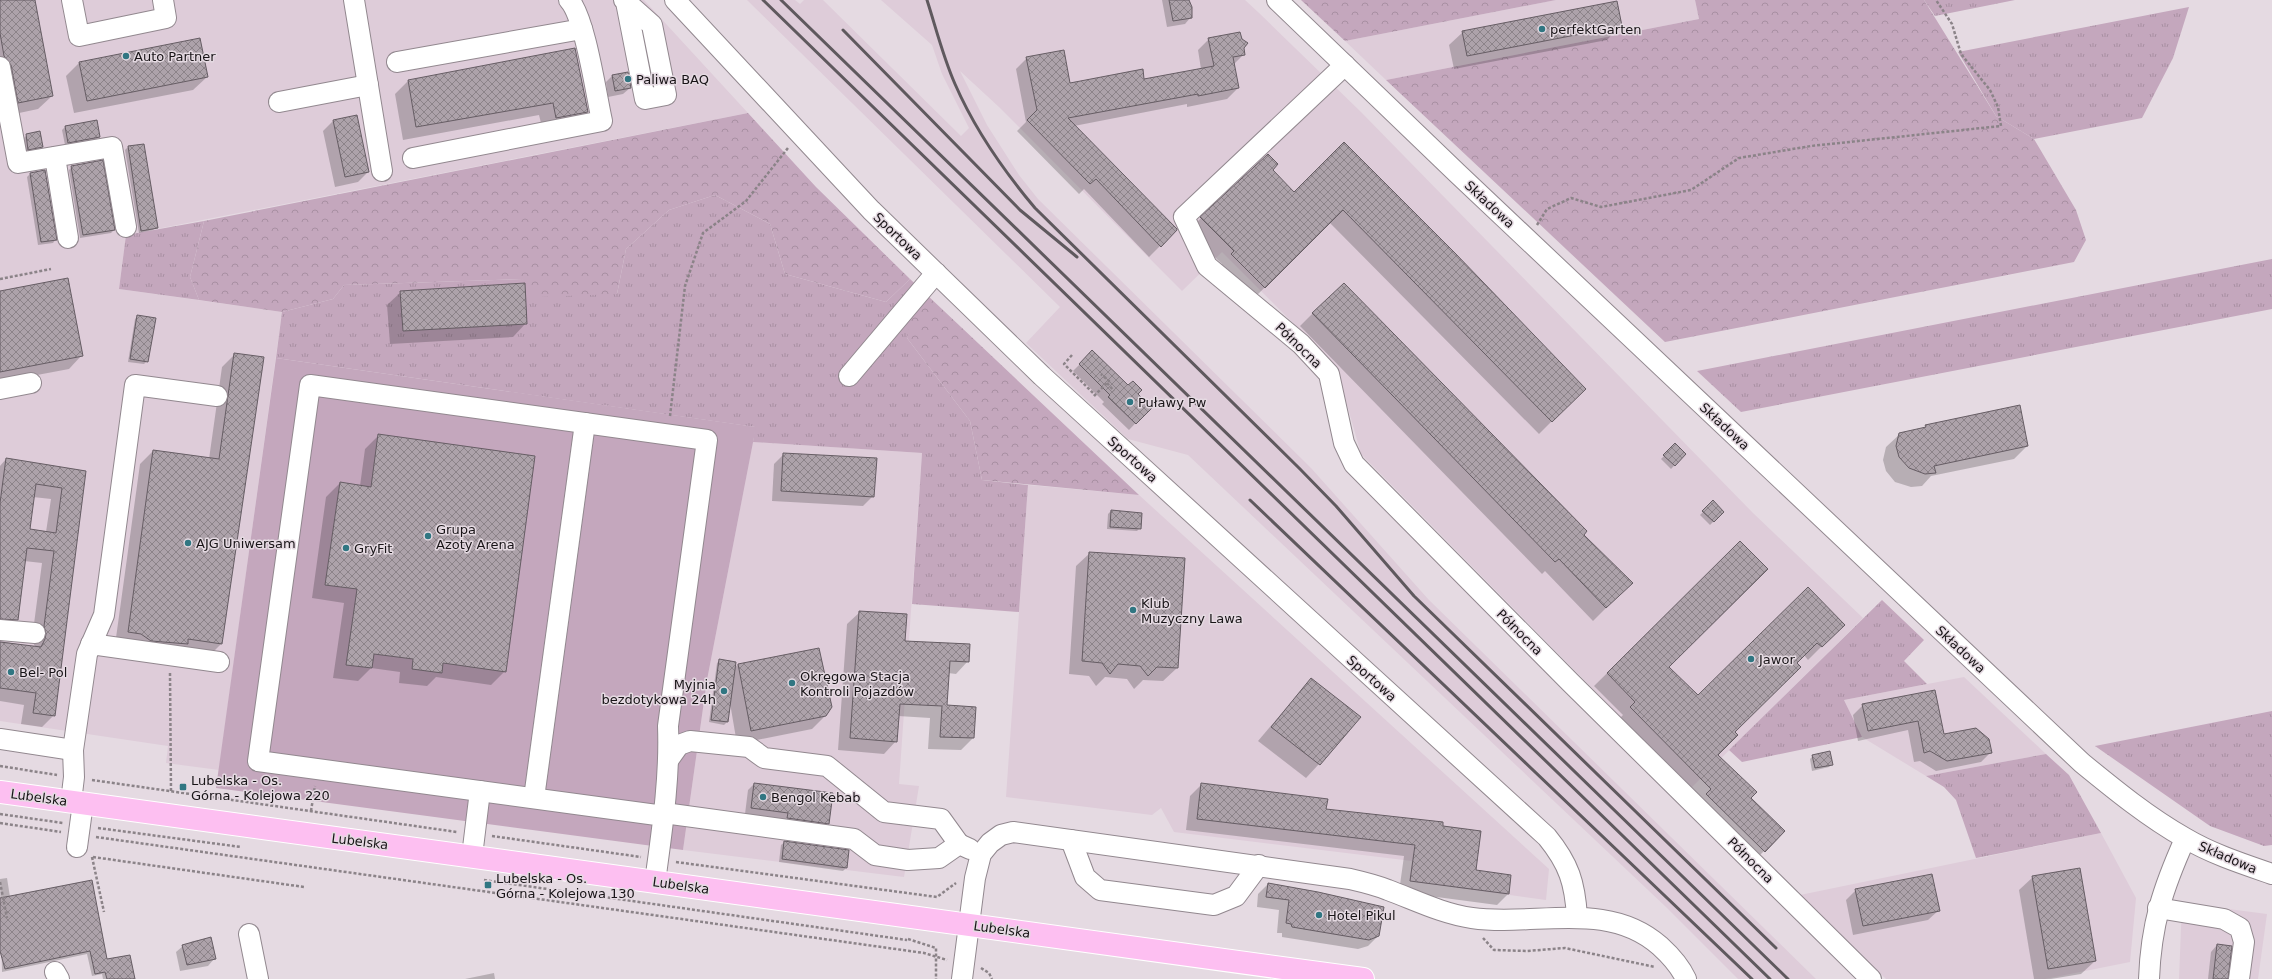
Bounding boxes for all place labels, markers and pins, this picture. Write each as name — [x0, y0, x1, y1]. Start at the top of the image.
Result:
place label: perfektGarten — [1550, 22, 1642, 37]
marker: perfektGarten — [1537, 24, 1547, 34]
place label: Auto Partner — [134, 49, 216, 64]
marker: Auto Partner — [121, 51, 131, 61]
place label: Paliwa BAQ — [636, 72, 709, 87]
marker: Paliwa BAQ — [623, 74, 633, 84]
place label: Puławy Pw — [1138, 395, 1207, 410]
marker: Puławy Pw — [1125, 397, 1135, 407]
place label: Grupa Azoty Arena — [436, 522, 515, 552]
marker: Grupa Azoty Arena — [423, 531, 433, 541]
place label: AJG Uniwersam — [196, 536, 296, 551]
marker: AJG Uniwersam — [183, 538, 193, 548]
place label: GryFit — [354, 541, 392, 556]
marker: GryFit — [341, 543, 351, 553]
place label: Klub Muzyczny Lawa — [1141, 596, 1243, 626]
marker: Klub Muzyczny Lawa — [1128, 605, 1138, 615]
place label: Jawor — [1758, 652, 1795, 667]
marker: Jawor — [1746, 654, 1756, 664]
place label: Bel- Pol — [19, 665, 67, 680]
marker: Bel- Pol — [6, 667, 16, 677]
place label: Okręgowa Stacja Kontroli Pojazdów — [800, 669, 914, 699]
place label: Myjnia bezdotykowa 24h — [601, 677, 716, 707]
marker: Okręgowa Stacja Kontroli Pojazdów — [787, 678, 797, 688]
marker: Myjnia bezdotykowa 24h — [719, 686, 729, 696]
place label: Lubelska - Os. Górna - Kolejowa 220 — [191, 773, 330, 803]
marker: Lubelska - Os. Górna - Kolejowa 220 — [178, 782, 188, 792]
place label: Bengol Kebab — [771, 790, 860, 805]
marker: Bengol Kebab — [758, 792, 768, 802]
place label: Lubelska - Os. Górna - Kolejowa 130 — [496, 871, 635, 901]
marker: Lubelska - Os. Górna - Kolejowa 130 — [483, 880, 493, 890]
place label: Hotel Pikul — [1327, 908, 1396, 923]
marker: Hotel Pikul — [1314, 910, 1324, 920]

